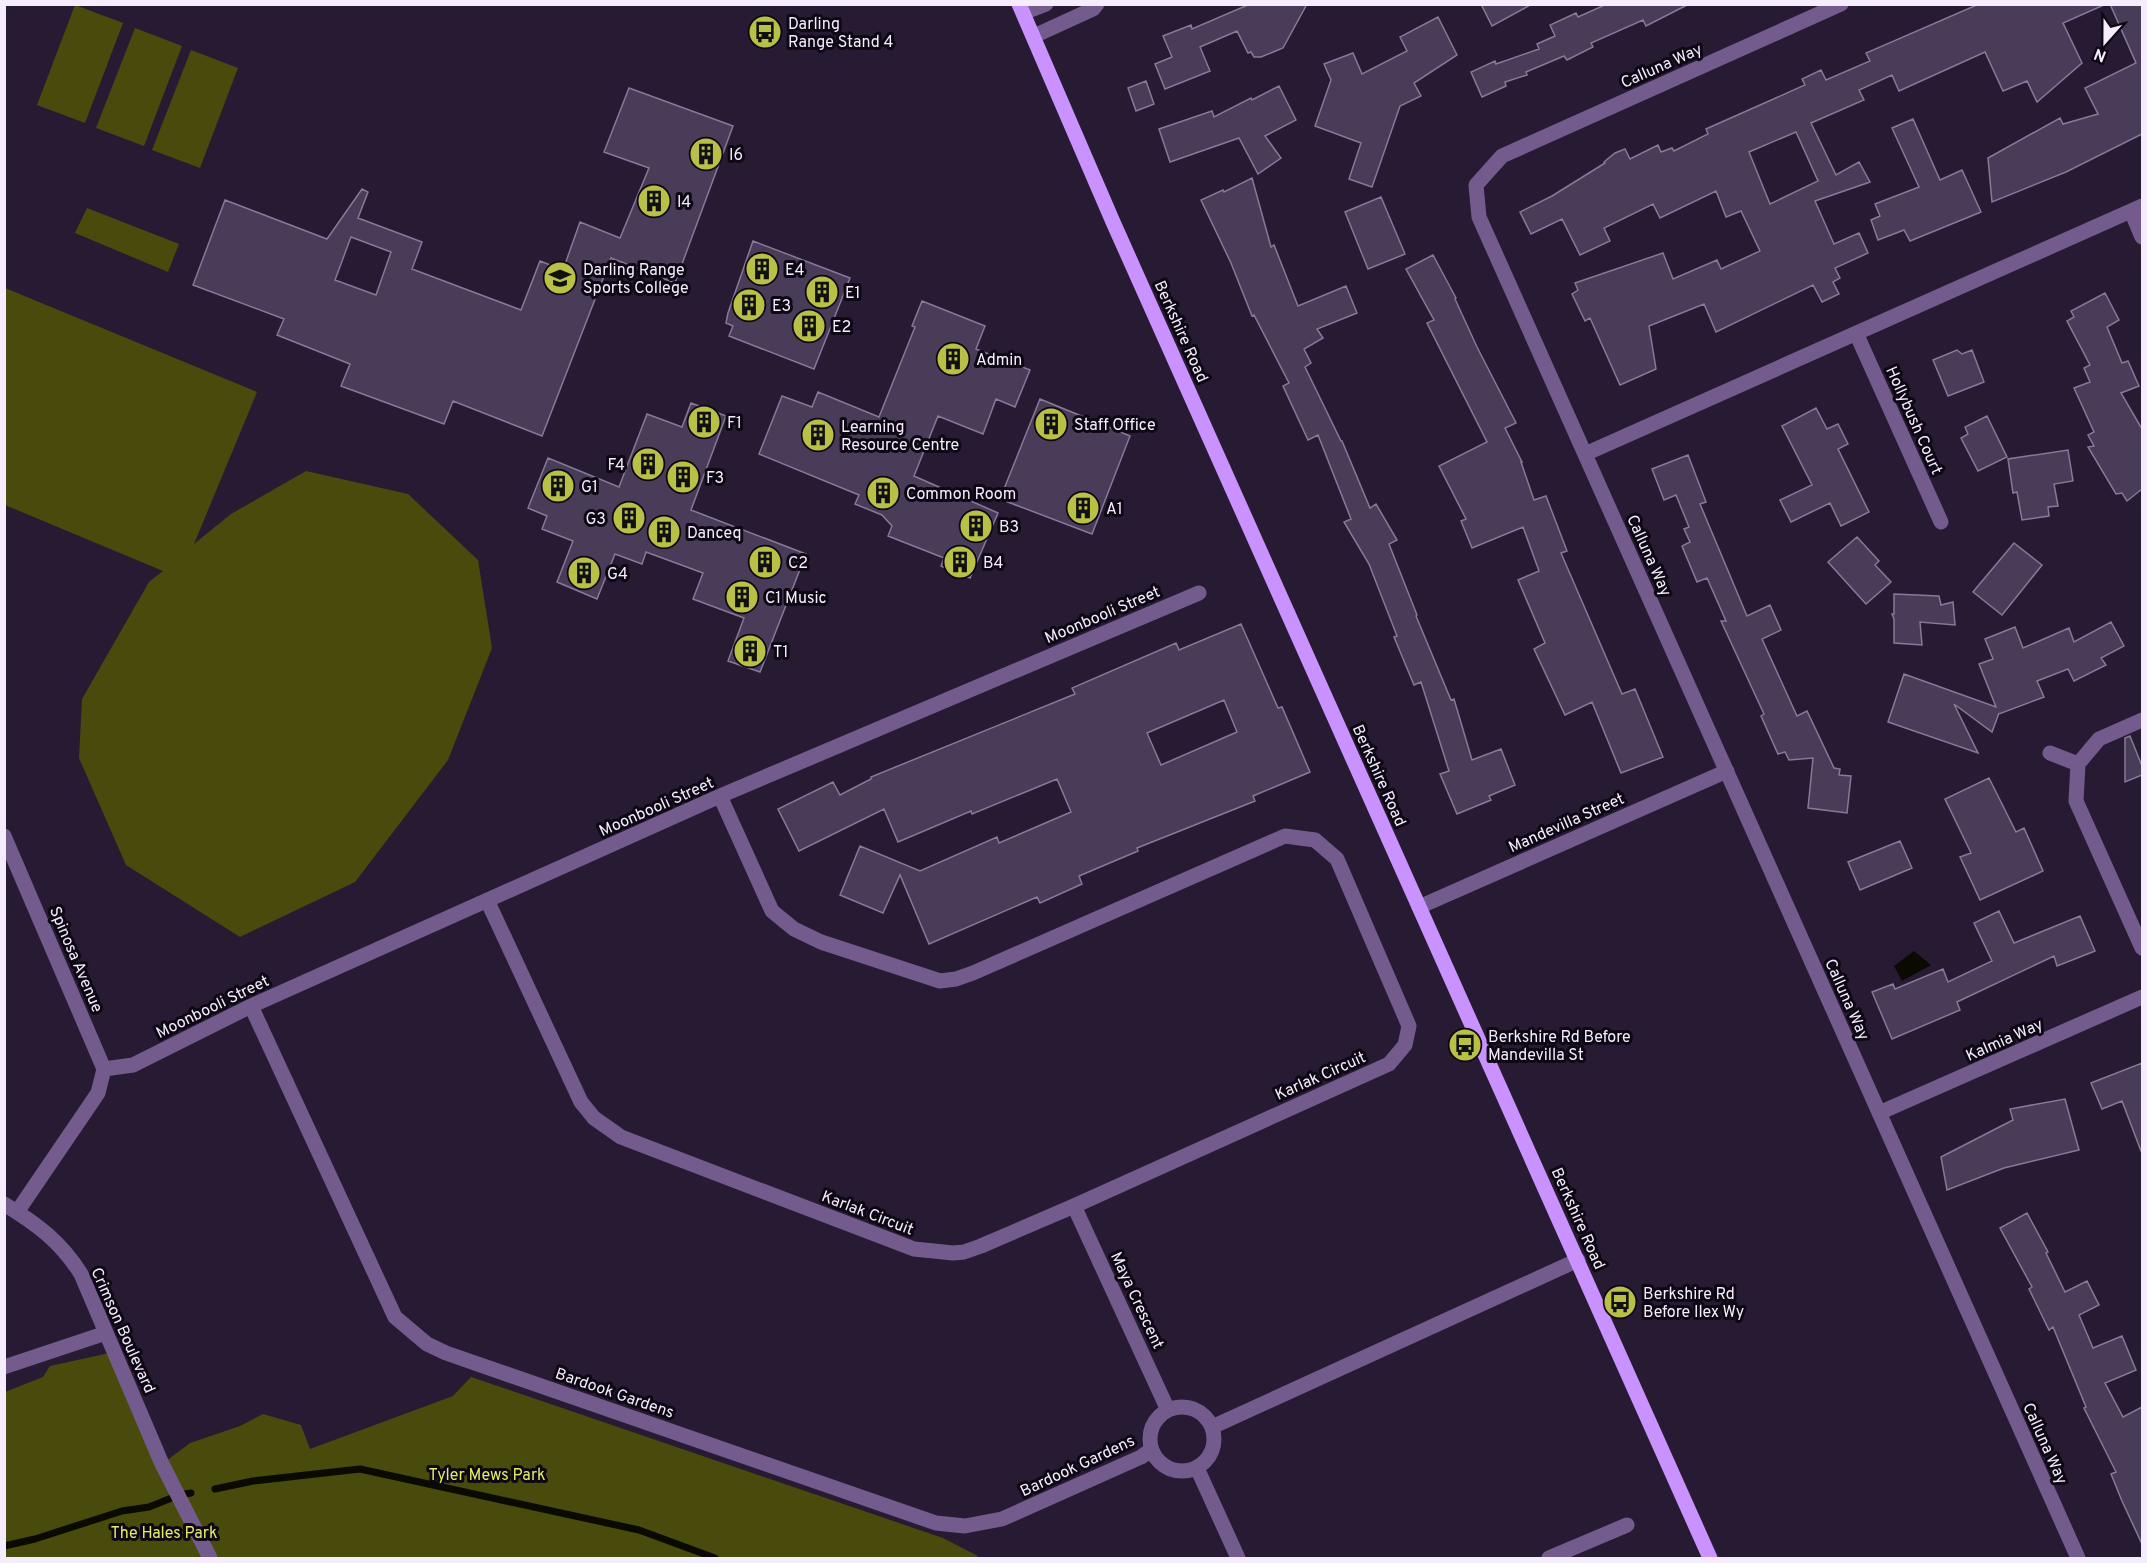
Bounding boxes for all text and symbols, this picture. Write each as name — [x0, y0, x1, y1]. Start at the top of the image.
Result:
north arrow — [2075, 12, 2135, 72]
bus stop icon: Darling Range Stand 4 — [747, 14, 783, 50]
place label: Darling Range Stand 4 — [788, 15, 894, 53]
street label: Calluna Way — [1618, 40, 1706, 94]
text: N — [2091, 43, 2109, 66]
building icon: I6 — [688, 136, 724, 172]
place label: I6 — [729, 146, 743, 166]
building icon: I4 — [636, 183, 672, 219]
place label: I4 — [677, 193, 691, 213]
building icon: E4 — [744, 251, 780, 287]
school or university icon: Darling Range Sports College — [542, 260, 578, 296]
place label: Darling Range Sports College — [583, 261, 689, 299]
place label: E4 — [785, 261, 805, 281]
building icon: E1 — [804, 274, 840, 310]
street label: Berkshire Road — [1149, 278, 1212, 386]
place label: E1 — [845, 284, 861, 304]
building icon: E3 — [731, 287, 767, 323]
place label: E3 — [772, 297, 791, 317]
building icon: E2 — [791, 308, 827, 344]
place label: E2 — [832, 318, 851, 338]
building icon: Admin — [935, 341, 971, 377]
place label: Admin — [976, 351, 1022, 371]
street label: Hollybush Court — [1880, 364, 1946, 478]
building icon: F1 — [686, 404, 722, 440]
building icon: Staff Office — [1033, 406, 1069, 442]
place label: F1 — [727, 414, 742, 434]
place label: Staff Office — [1074, 416, 1156, 436]
building icon: Learning Resource Centre — [800, 417, 836, 453]
place label: Learning Resource Centre — [841, 418, 959, 456]
building icon: F4 — [630, 446, 666, 482]
place label: F4 — [608, 456, 625, 476]
building icon: F3 — [665, 459, 701, 495]
building icon: G1 — [540, 468, 576, 504]
place label: F3 — [706, 469, 724, 489]
building icon: Common Room — [865, 475, 901, 511]
place label: G1 — [581, 478, 598, 498]
place label: Common Room — [906, 485, 1016, 505]
building icon: A1 — [1065, 490, 1101, 526]
building icon: G3 — [611, 500, 647, 536]
place label: A1 — [1106, 500, 1123, 520]
building icon: B3 — [958, 508, 994, 544]
place label: G3 — [586, 510, 606, 530]
street label: Calluna Way — [1621, 512, 1675, 600]
building icon: Danceq — [646, 514, 682, 550]
place label: B3 — [999, 518, 1019, 538]
place label: Danceq — [687, 524, 742, 544]
building icon: C2 — [747, 544, 783, 580]
building icon: B4 — [942, 544, 978, 580]
place label: C2 — [788, 554, 808, 574]
place label: B4 — [983, 554, 1003, 574]
building icon: G4 — [566, 555, 602, 591]
place label: G4 — [607, 565, 628, 585]
building icon: C1 Music — [724, 579, 760, 615]
street label: Moonbooli Street — [1042, 583, 1163, 649]
place label: C1 Music — [765, 589, 827, 609]
building icon: T1 — [732, 633, 768, 669]
place label: T1 — [773, 643, 789, 663]
street label: Berkshire Road — [1347, 722, 1410, 830]
street label: Moonbooli Street — [596, 774, 717, 842]
street label: Mandevilla Street — [1506, 789, 1628, 858]
street label: Spinosa Avenue — [44, 904, 106, 1016]
street label: Calluna Way — [1819, 956, 1873, 1044]
street label: Moonbooli Street — [153, 972, 273, 1044]
street label: Kalmia Way — [1963, 1015, 2046, 1067]
bus stop icon: Berkshire Rd Before Mandevilla St — [1447, 1027, 1483, 1063]
place label: Berkshire Rd Before Mandevilla St — [1488, 1028, 1631, 1066]
street label: Karlak Circuit — [1272, 1048, 1369, 1106]
street label: Berkshire Road — [1546, 1165, 1609, 1273]
street label: Karlak Circuit — [818, 1187, 916, 1241]
street label: Maya Crescent — [1105, 1249, 1167, 1353]
street label: Crimson Boulevard — [85, 1265, 159, 1397]
bus stop icon: Berkshire Rd Before Ilex Wy — [1602, 1284, 1638, 1320]
place label: Berkshire Rd Before Ilex Wy — [1643, 1285, 1744, 1323]
street label: Bardook Gardens — [552, 1364, 676, 1424]
street label: Calluna Way — [2017, 1400, 2071, 1488]
street label: Bardook Gardens — [1017, 1432, 1138, 1502]
park label: Tyler Mews Park — [428, 1466, 546, 1486]
park label: The Hales Park — [110, 1524, 218, 1544]

